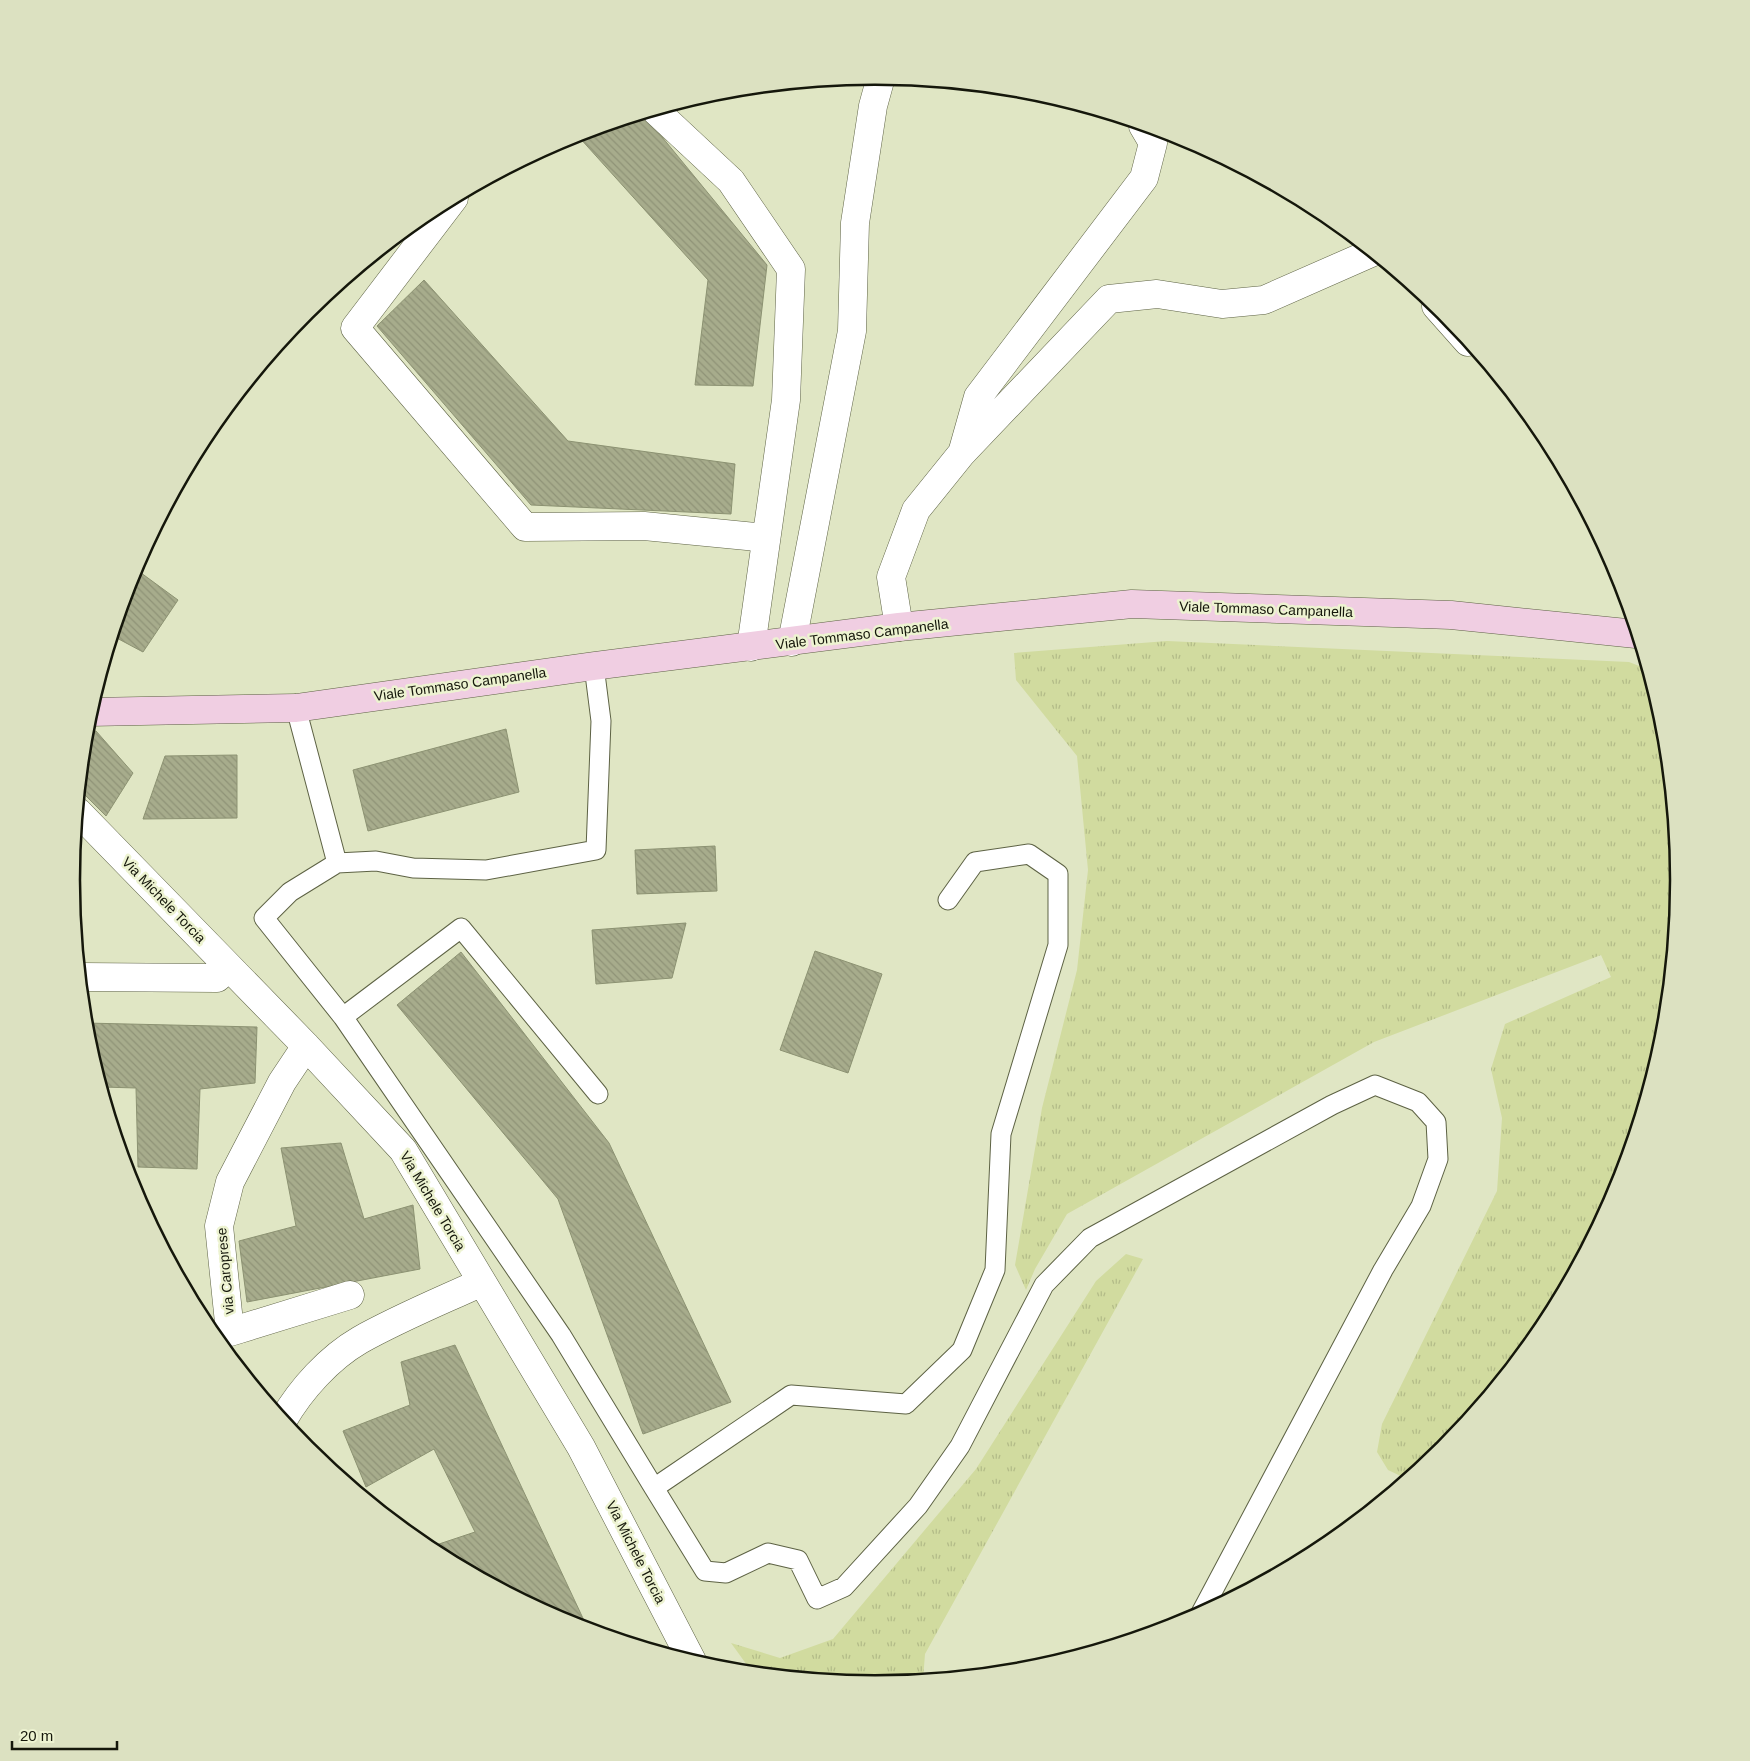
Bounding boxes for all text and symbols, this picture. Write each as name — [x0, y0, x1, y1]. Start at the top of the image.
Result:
street label: Viale Tommaso Campanella — [1179, 598, 1353, 620]
street label: Viale Tommaso Campanella — [775, 615, 949, 653]
street label: Viale Tommaso Campanella — [373, 664, 547, 704]
street label: Via Michele Torcia — [119, 854, 209, 946]
street label: Via Michele Torcia — [397, 1148, 469, 1254]
street label: via Caroprese — [213, 1227, 237, 1315]
street label: Via Michele Torcia — [603, 1498, 669, 1606]
scale bar — [12, 1718, 118, 1750]
text: 20 m — [20, 1727, 53, 1744]

